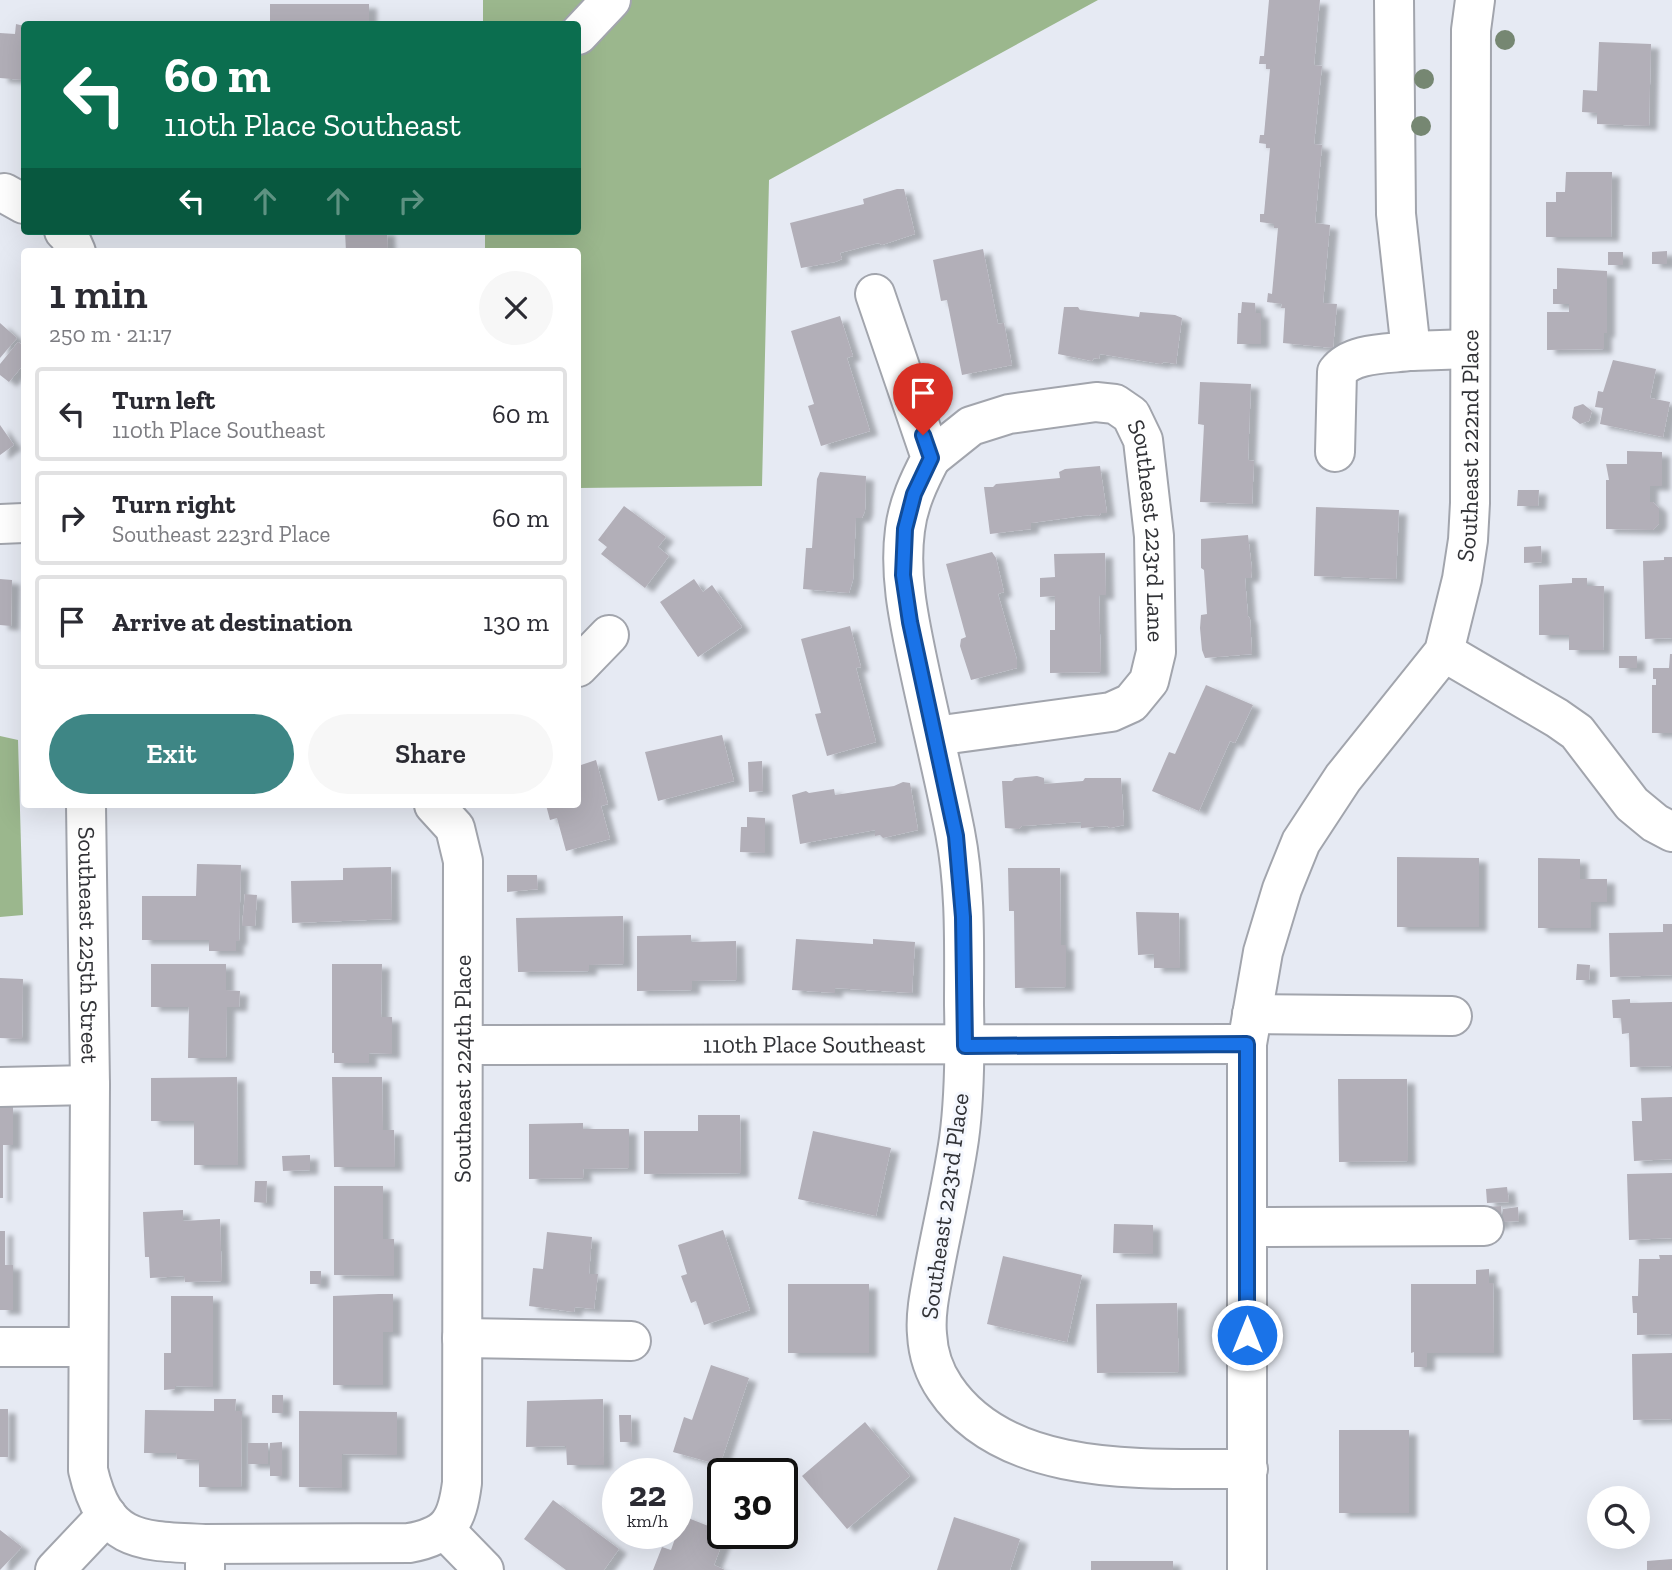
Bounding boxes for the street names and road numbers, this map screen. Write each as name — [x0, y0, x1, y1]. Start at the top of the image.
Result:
street label: Southeast 222nd Place — [1450, 329, 1484, 564]
street label: Southeast 223rd Lane — [1121, 415, 1171, 642]
street label: Southeast 225th Street — [72, 827, 105, 1064]
street label: Southeast 224th Place — [447, 955, 477, 1183]
street label: 110th Place Southeast — [703, 1029, 925, 1059]
street label: Southeast 223rd Place — [914, 1091, 975, 1321]

